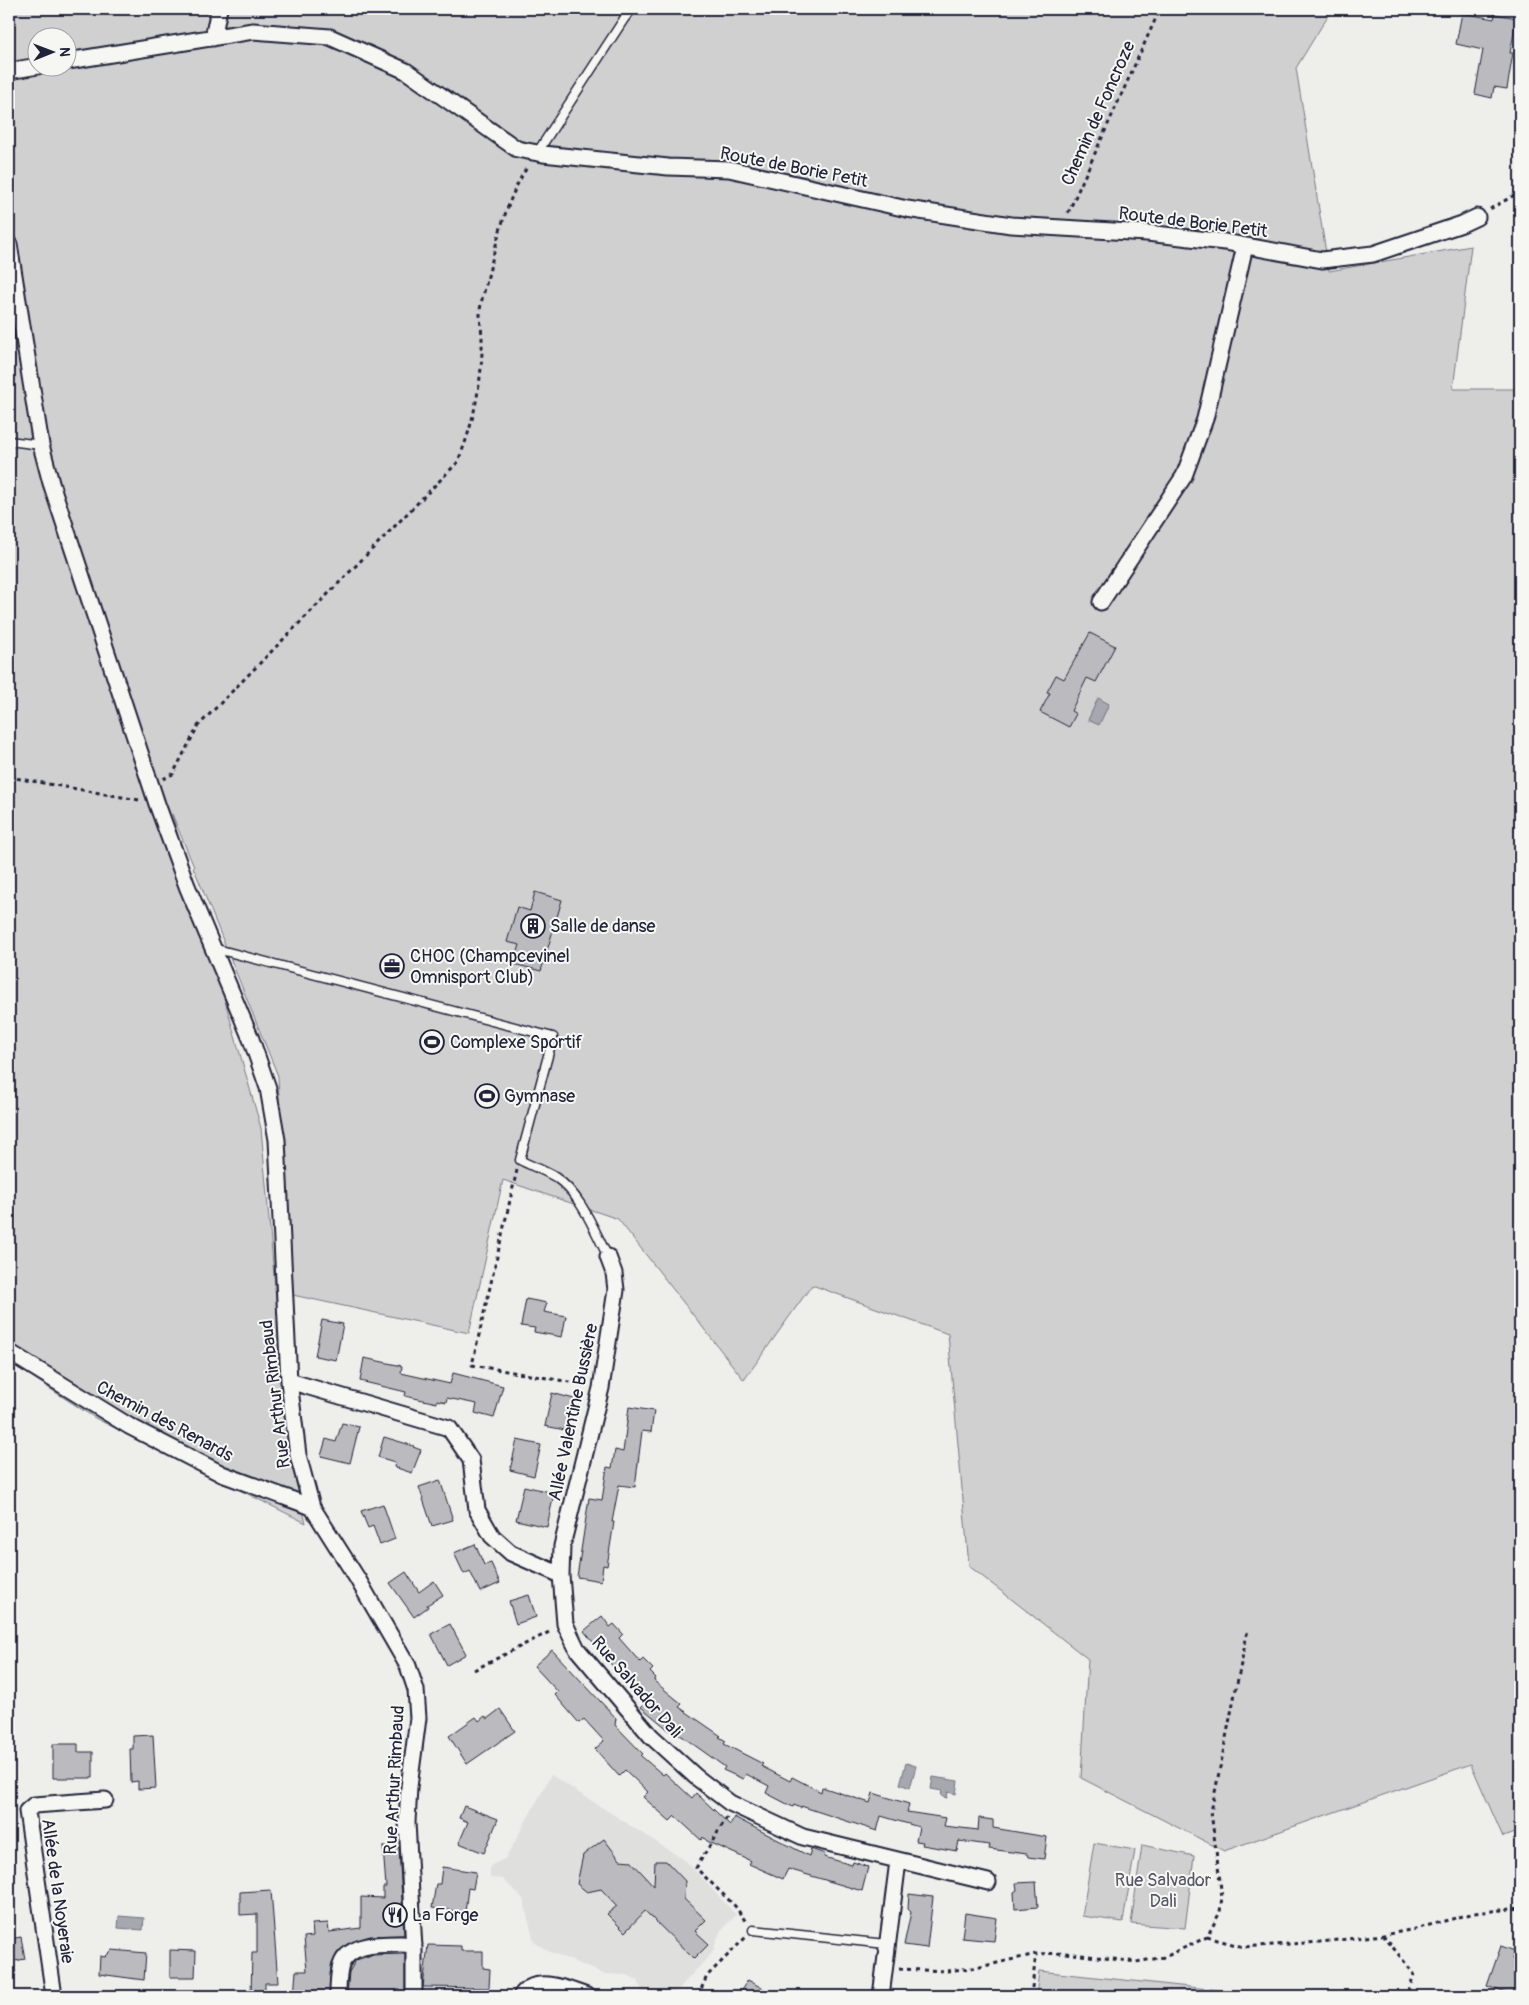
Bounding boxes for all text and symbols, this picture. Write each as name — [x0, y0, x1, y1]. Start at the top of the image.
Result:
north arrow — [28, 28, 78, 78]
street label: Chemin de Foncroze — [1056, 37, 1141, 189]
text: N — [56, 47, 73, 57]
street label: Route de Borie Petit — [718, 142, 870, 193]
street label: Route de Borie Petit — [1117, 202, 1269, 243]
building icon: Salle de danse — [520, 913, 546, 939]
place label: Salle de danse — [550, 915, 656, 938]
place label: CHOC (Champcevinel Omnisport Club) — [410, 945, 570, 989]
office icon: CHOC (Champcevinel Omnisport Club) — [379, 953, 405, 979]
sports icon: Complexe Sportif — [419, 1029, 445, 1055]
place label: Complexe Sportif — [450, 1031, 583, 1054]
sports icon: Gymnase — [474, 1083, 500, 1109]
place label: Gymnase — [504, 1085, 575, 1108]
street label: Rue Arthur Rimbaud — [255, 1318, 296, 1469]
street label: Allée Valentine Bussière — [543, 1321, 604, 1503]
street label: Chemin des Renards — [92, 1376, 237, 1467]
street label: Rue Salvador Dali — [586, 1632, 687, 1743]
street label: Rue Arthur Rimbaud — [379, 1705, 410, 1855]
street label: Allée de la Noyeraie — [36, 1817, 79, 1965]
park label: Rue Salvador Dali — [1115, 1869, 1212, 1913]
restaurant icon: La Forge — [382, 1902, 408, 1928]
place label: La Forge — [412, 1904, 479, 1927]

